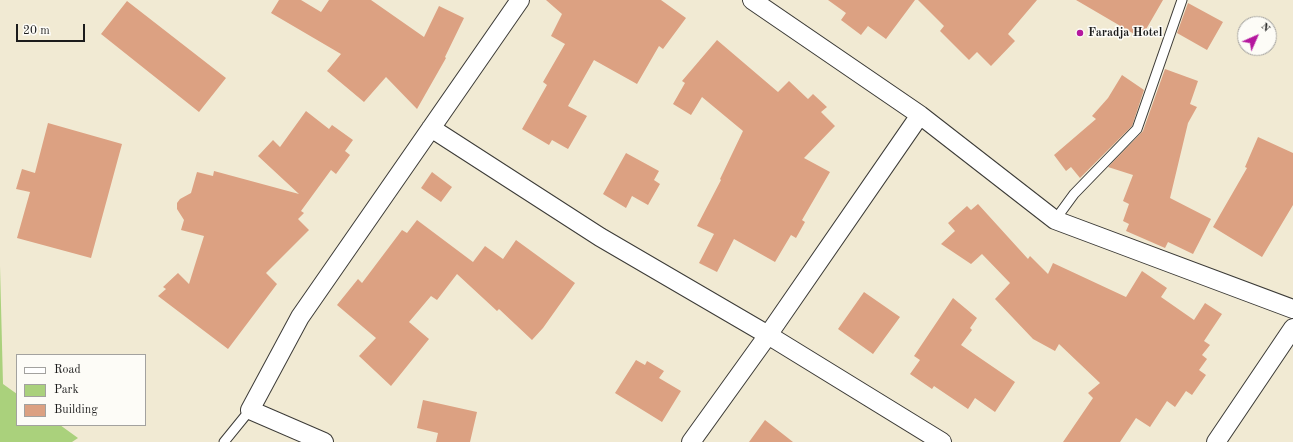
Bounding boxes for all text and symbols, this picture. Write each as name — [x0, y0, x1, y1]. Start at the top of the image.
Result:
scale bar — [18, 16, 87, 42]
north arrow — [1237, 16, 1277, 56]
text: N — [1258, 21, 1272, 35]
text: 20 m — [23, 25, 50, 37]
place label: Faradja Hotel — [1088, 26, 1162, 40]
marker: Faradja Hotel — [1075, 28, 1085, 38]
legend — [16, 354, 146, 426]
text: Road — [54, 364, 81, 376]
text: Park — [54, 384, 79, 396]
text: Building — [54, 404, 98, 416]

